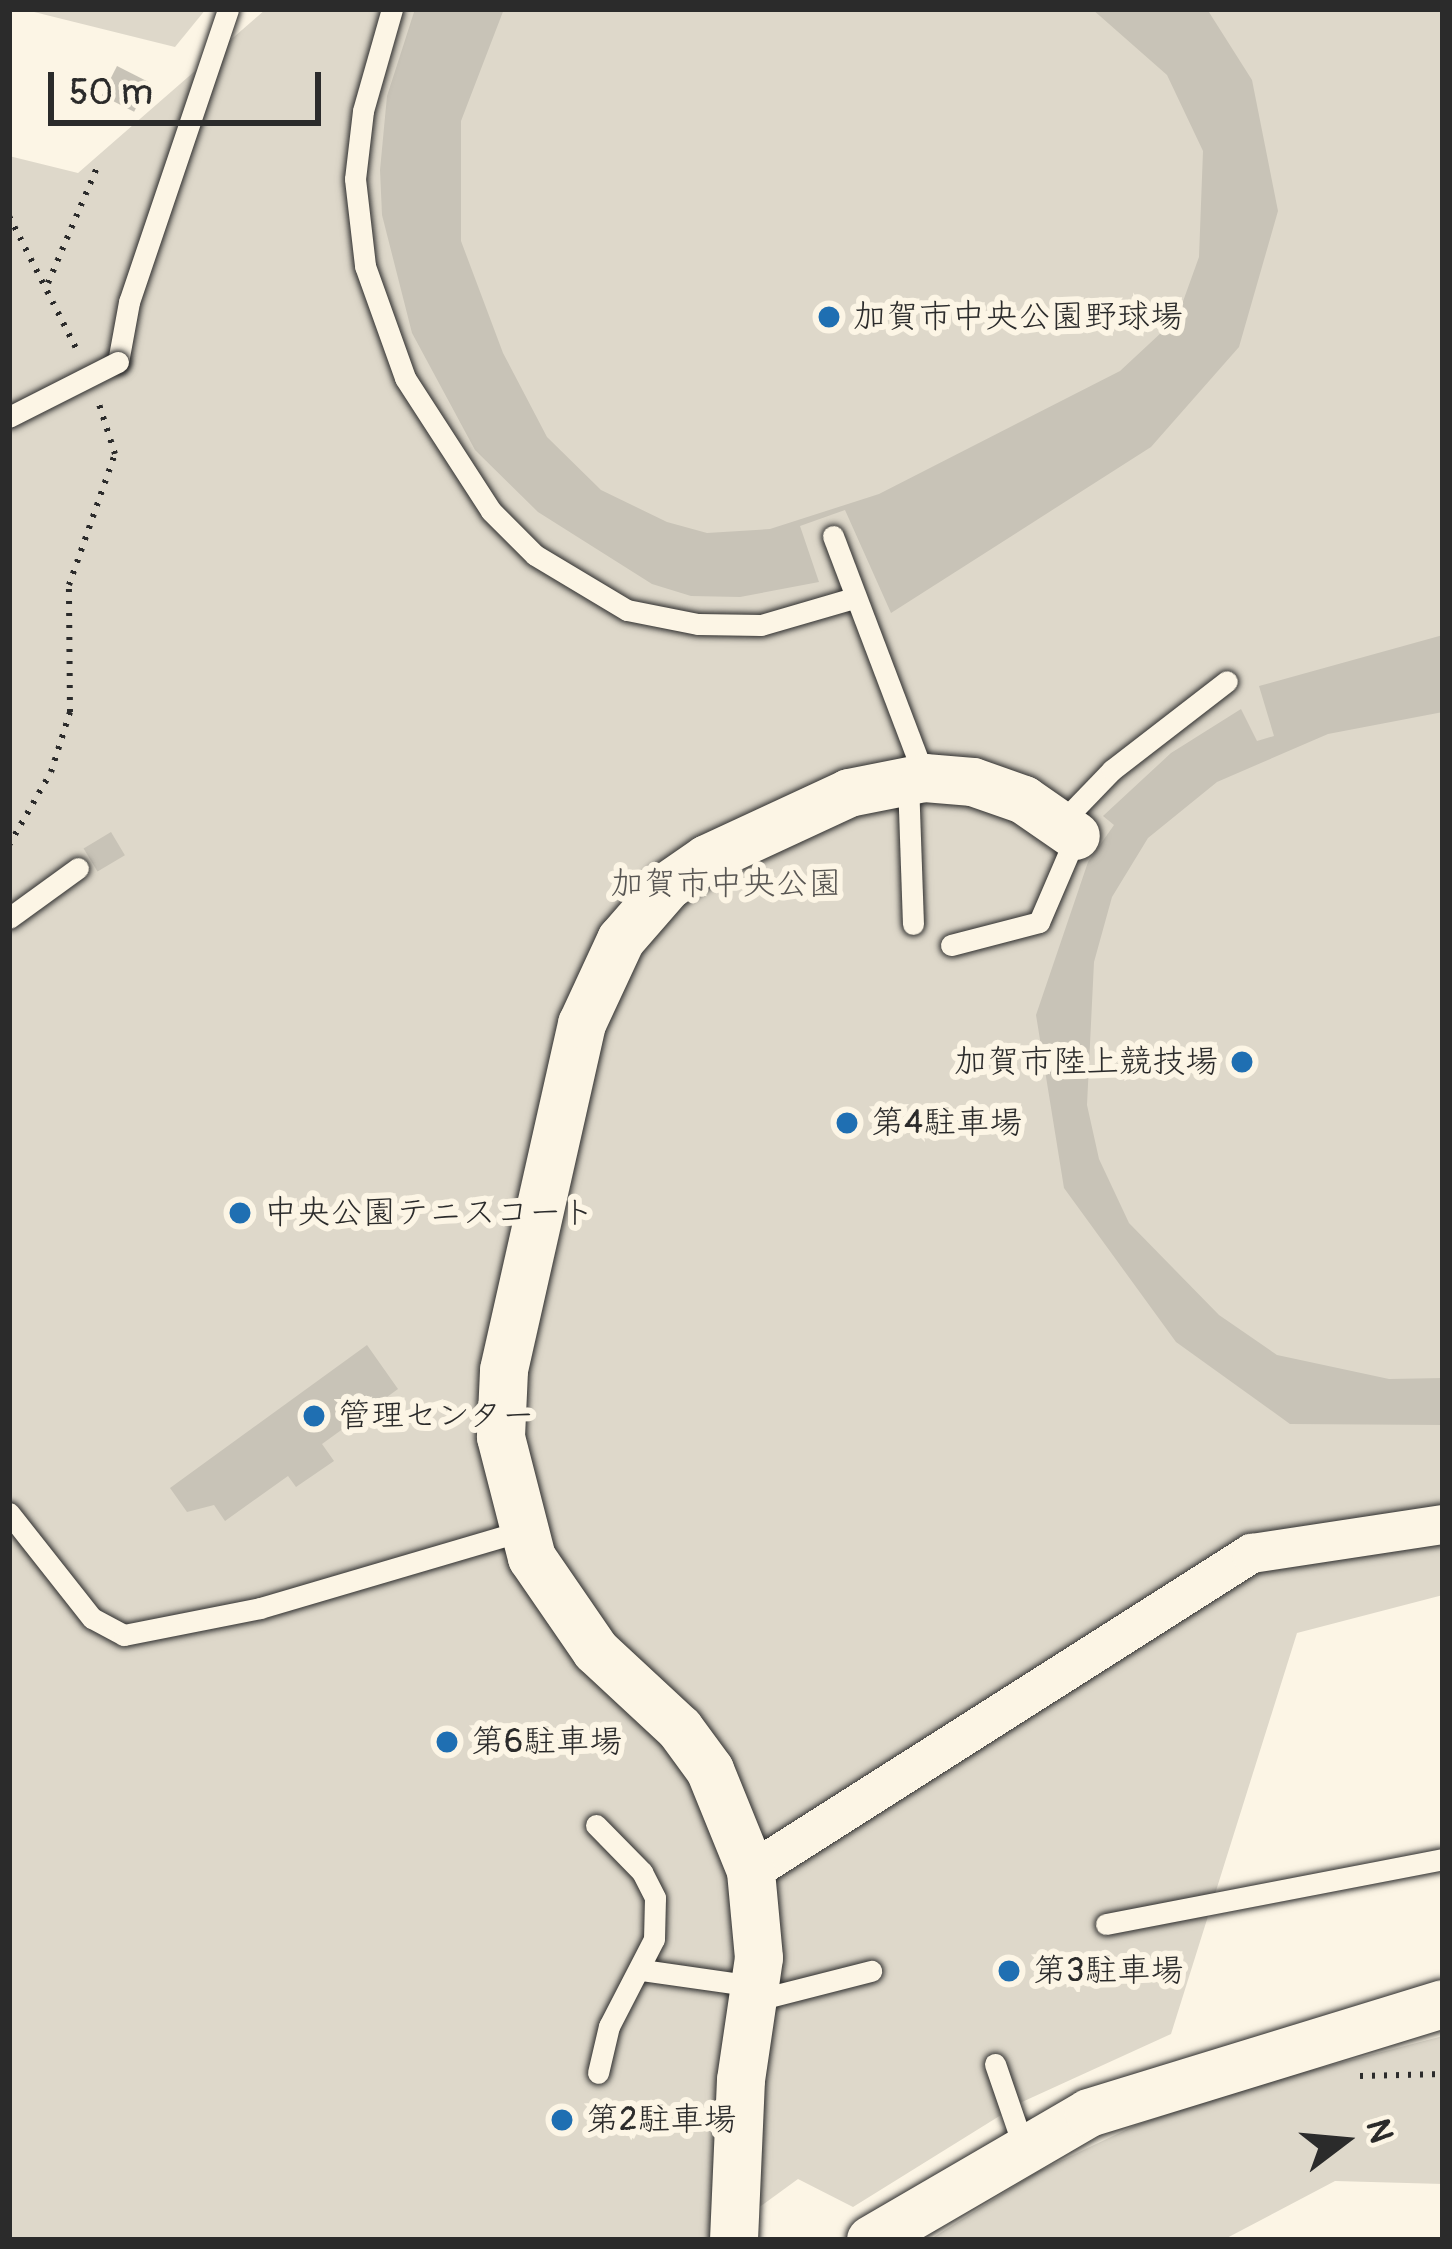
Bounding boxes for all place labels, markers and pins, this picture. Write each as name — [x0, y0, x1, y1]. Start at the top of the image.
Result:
place label: 加賀市中央公園野球場 — [853, 297, 1183, 337]
marker: 加賀市中央公園野球場 — [816, 304, 842, 330]
place label: 加賀市陸上競技場 — [954, 1042, 1218, 1082]
marker: 加賀市陸上競技場 — [1229, 1049, 1255, 1075]
place label: 第4駐車場 — [871, 1103, 1022, 1143]
marker: 第4駐車場 — [834, 1110, 860, 1136]
place label: 中央公園テニスコート — [264, 1193, 594, 1233]
marker: 中央公園テニスコート — [227, 1200, 253, 1226]
place label: 管理センター — [338, 1396, 536, 1436]
marker: 管理センター — [301, 1403, 327, 1429]
place label: 第6駐車場 — [471, 1722, 622, 1762]
marker: 第6駐車場 — [434, 1729, 460, 1755]
place label: 第3駐車場 — [1033, 1951, 1183, 1991]
marker: 第3駐車場 — [996, 1958, 1022, 1984]
place label: 第2駐車場 — [586, 2100, 736, 2140]
marker: 第2駐車場 — [549, 2107, 575, 2133]

